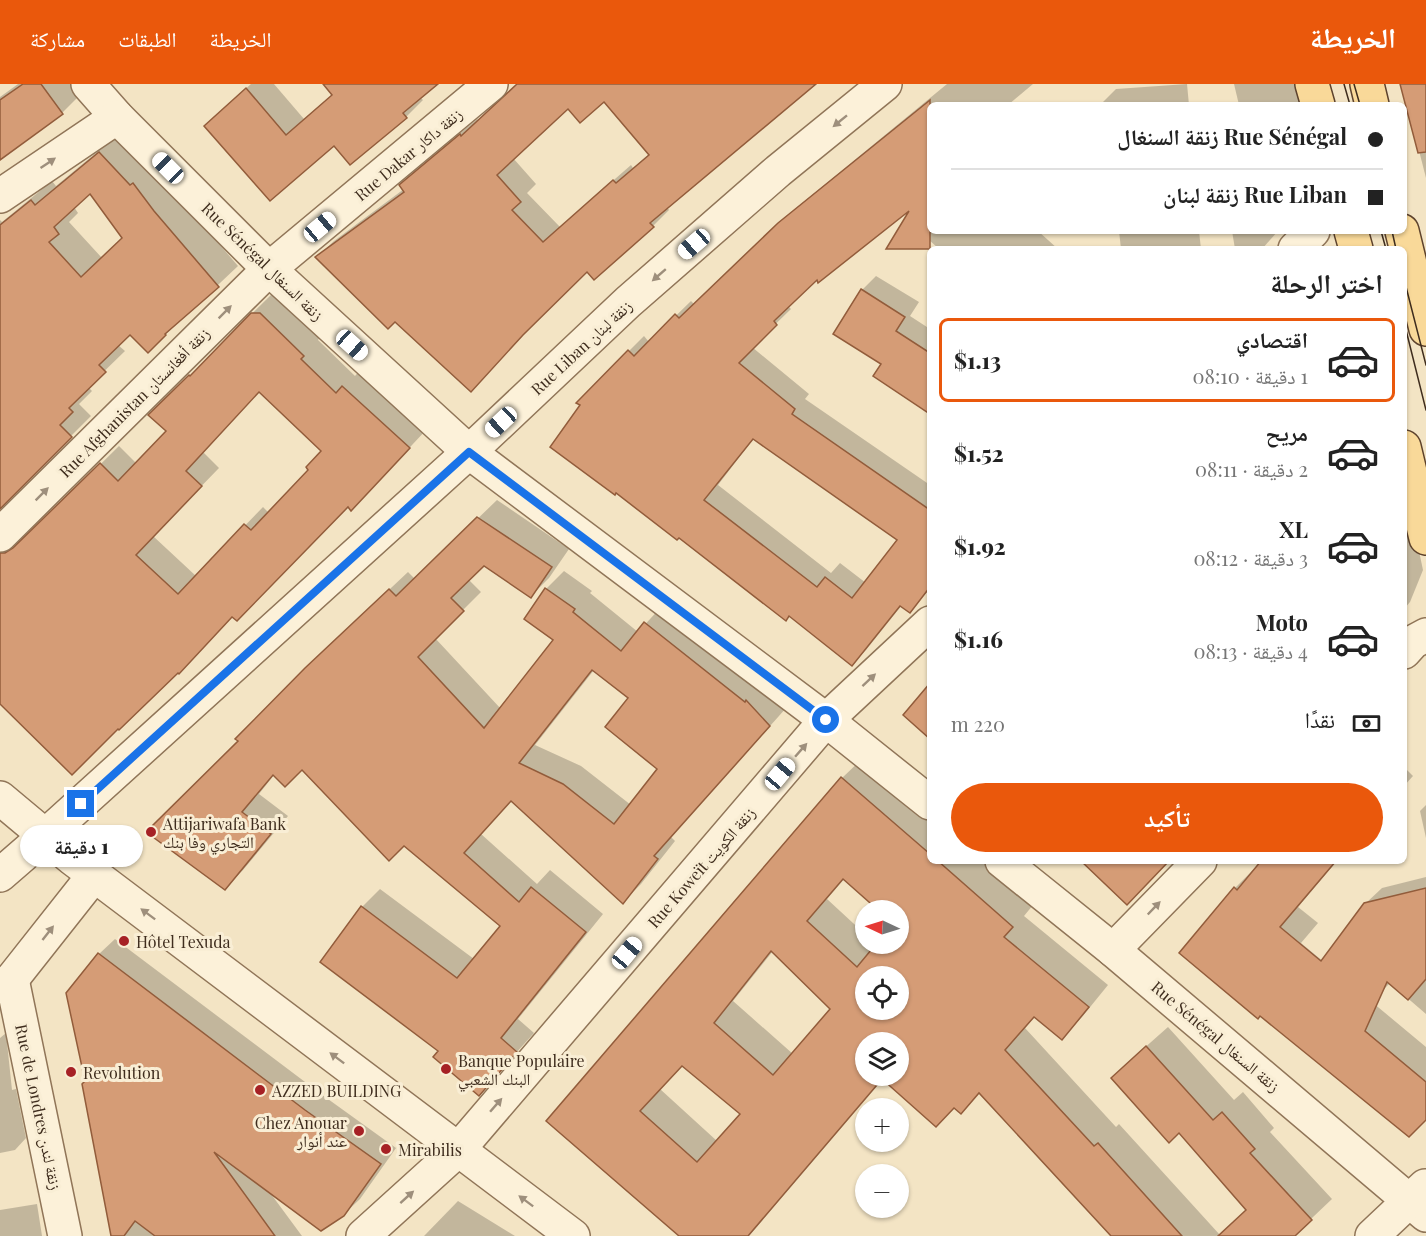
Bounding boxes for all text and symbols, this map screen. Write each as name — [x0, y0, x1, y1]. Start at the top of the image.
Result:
text: الخريطة — [1310, 18, 1396, 55]
text: مشاركة — [30, 24, 85, 52]
text: الطبقات — [118, 24, 177, 52]
text: الخريطة — [210, 24, 271, 52]
street label: Rue Dakar زنقة داكار — [350, 103, 466, 205]
one-way arrow — [832, 114, 847, 126]
text: Rue Sénégal زنقة السنغال — [1117, 121, 1347, 151]
car — [149, 149, 187, 187]
one-way arrow — [40, 158, 57, 169]
text: Rue Liban زنقة لبنان — [1163, 179, 1347, 209]
street label: Rue Sénégal زنقة السنغال — [197, 197, 328, 325]
car — [300, 209, 340, 245]
car — [675, 225, 713, 263]
text: اختر الرحلة — [1270, 264, 1383, 300]
one-way arrow — [652, 268, 667, 281]
street label: Rue Liban زنقة لبنان — [526, 295, 637, 400]
one-way arrow — [218, 306, 232, 320]
street label: Rue Afghanistan زنقة أفغانستان — [54, 322, 214, 482]
text: اقتصادي — [1236, 324, 1308, 354]
car — [333, 326, 371, 364]
icon: car — [1326, 333, 1380, 387]
text: $1.13 — [954, 345, 1001, 375]
text: 1 دقيقة · 08:10 — [1193, 362, 1308, 389]
car — [482, 403, 520, 441]
text: مريح — [1265, 417, 1308, 447]
icon: car — [1326, 426, 1380, 480]
text: $1.52 — [954, 438, 1003, 468]
text: 2 دقيقة · 08:11 — [1195, 455, 1308, 482]
one-way arrow — [34, 487, 48, 501]
text: XL — [1279, 514, 1308, 544]
icon: car — [1326, 519, 1380, 573]
text: $1.92 — [954, 531, 1006, 561]
text: 3 دقيقة · 08:12 — [1193, 544, 1308, 571]
text: Moto — [1256, 607, 1308, 637]
icon: car — [1326, 612, 1380, 666]
text: $1.16 — [954, 624, 1003, 654]
text: 4 دقيقة · 08:13 — [1193, 637, 1308, 664]
one-way arrow — [861, 673, 876, 687]
text: نقدًا — [1305, 704, 1335, 734]
route start — [812, 706, 839, 733]
icon: cash — [1350, 707, 1383, 740]
text: 220 m — [951, 710, 1005, 737]
one-way arrow — [794, 743, 807, 758]
car — [762, 754, 798, 794]
button: تأكيد — [951, 783, 1383, 852]
route end — [67, 790, 94, 817]
street label: Rue Koweït زنقة الكويت — [643, 802, 759, 932]
place label: Attijariwafa Bank التجاري وفا بنك — [162, 813, 286, 855]
callout: 1 دقيقة — [20, 825, 142, 867]
marker: Attijariwafa Bank التجاري وفا بنك — [144, 825, 158, 839]
text: 1 دقيقة — [54, 832, 109, 859]
north arrow — [855, 900, 909, 954]
map controls — [855, 900, 909, 1218]
one-way arrow — [1147, 901, 1161, 915]
one-way arrow — [141, 909, 156, 921]
one-way arrow — [42, 925, 55, 941]
place label: Hôtel Texuda — [136, 931, 231, 952]
car — [609, 933, 645, 973]
marker: Hôtel Texuda — [117, 934, 131, 948]
button: locate — [855, 966, 909, 1020]
street label: Rue Sénégal زنقة السنغال — [1147, 976, 1285, 1097]
street label: Rue de Londres زنقة لندن — [10, 1022, 67, 1192]
button: layers — [855, 1032, 909, 1086]
place label: Banque Populaire البنك الشعبي — [458, 1050, 585, 1092]
one-way arrow — [330, 1052, 345, 1064]
place label: Revolution — [83, 1062, 161, 1083]
marker: Banque Populaire البنك الشعبي — [439, 1062, 453, 1076]
marker: Revolution — [64, 1065, 78, 1079]
place label: AZZED BUILDING — [271, 1080, 401, 1101]
marker: AZZED BUILDING — [253, 1083, 267, 1097]
one-way arrow — [489, 1098, 502, 1113]
button: + — [855, 1098, 909, 1152]
place label: Chez Anouar عند أنوار — [255, 1112, 347, 1151]
marker: Chez Anouar عند أنوار — [352, 1124, 366, 1138]
place label: Mirabilis — [398, 1139, 462, 1160]
marker: Mirabilis — [379, 1142, 393, 1156]
button: − — [855, 1164, 909, 1218]
one-way arrow — [399, 1190, 414, 1204]
one-way arrow — [519, 1195, 535, 1207]

